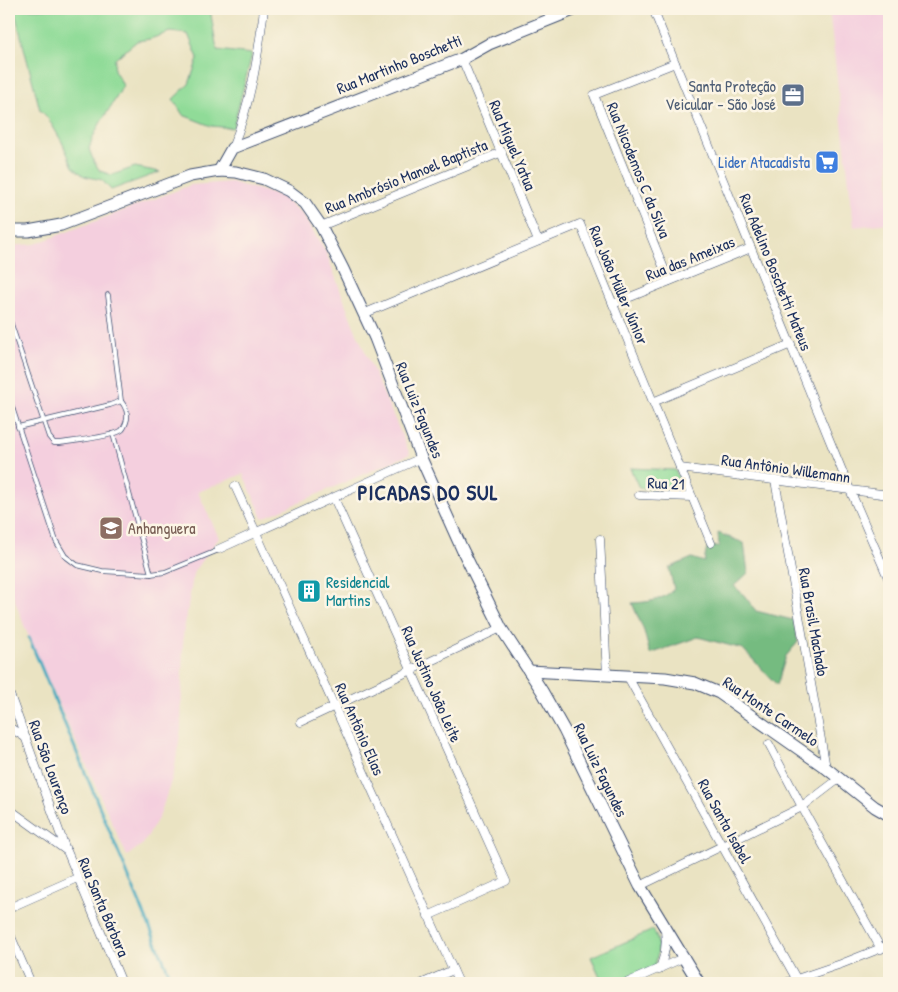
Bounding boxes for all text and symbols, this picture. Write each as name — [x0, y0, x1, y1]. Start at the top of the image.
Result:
street label: Rua Martinho Boschetti — [333, 29, 465, 99]
place label: Santa Proteção Veicular - São José — [665, 75, 777, 115]
office icon: Santa Proteção Veicular - São José — [780, 82, 806, 108]
street label: Rua Miguel Yatua — [484, 96, 542, 194]
street label: Rua Nicodemos C da Silva — [602, 99, 676, 241]
street label: Rua Ambrósio Manoel Baptista — [321, 133, 491, 219]
supermarket icon: Lider Atacadista — [814, 149, 840, 175]
place label: Lider Atacadista — [718, 151, 810, 173]
street label: Rua Adelino Boschetti Mateus — [734, 190, 818, 354]
street label: Rua João Müller Júnior — [584, 222, 654, 348]
street label: Rua das Ameixas — [642, 230, 738, 286]
street label: Rua Luiz Fagundes — [391, 359, 449, 461]
street label: Rua Antônio Willemann — [720, 448, 852, 488]
street label: Rua 21 — [647, 471, 685, 495]
district label: PICADAS DO SUL — [358, 478, 498, 507]
school or university icon: Anhanguera — [98, 515, 124, 541]
place label: Anhanguera — [128, 517, 196, 539]
street label: Rua Brasil Machado — [794, 566, 834, 678]
place label: Residencial Martins — [326, 571, 390, 611]
building icon: Residencial Martins — [296, 578, 322, 604]
street label: Rua Justino João Leite — [397, 622, 468, 746]
street label: Rua Monte Carmelo — [719, 671, 824, 752]
street label: Rua Antônio Elias — [330, 679, 390, 779]
street label: Rua São Lourenço — [24, 717, 78, 818]
street label: Rua Luiz Fagundes — [569, 719, 633, 821]
street label: Rua Santa Isabel — [693, 775, 758, 868]
street label: Rua Santa Bárbara — [73, 854, 135, 960]

